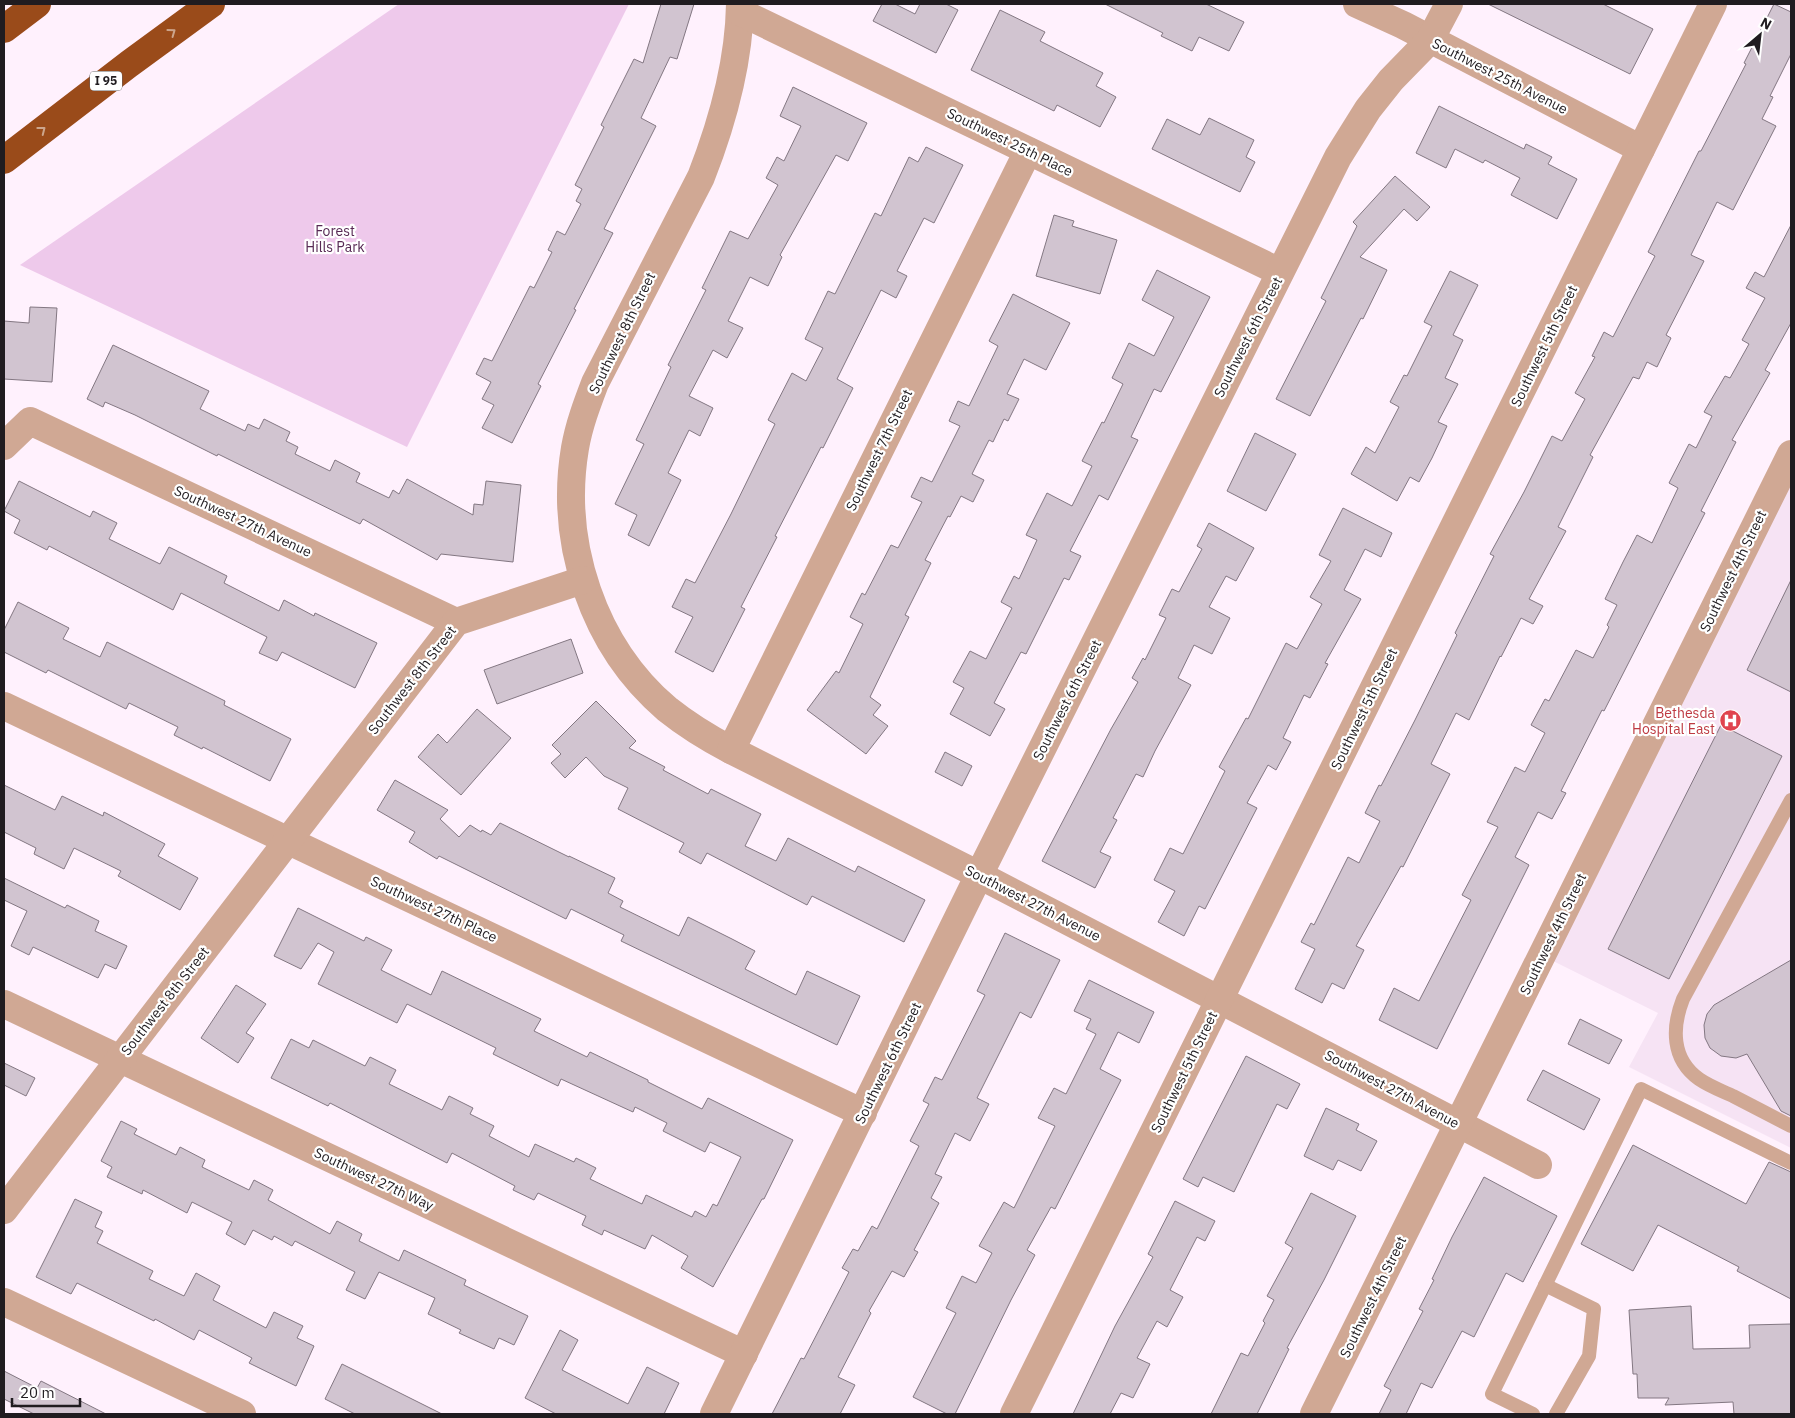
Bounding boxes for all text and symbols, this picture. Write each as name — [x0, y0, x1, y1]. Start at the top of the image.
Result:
north arrow — [1735, 10, 1785, 60]
text: N — [1757, 13, 1775, 34]
one-way arrow — [166, 29, 176, 38]
street label: Southwest 25th Avenue — [1429, 34, 1571, 118]
road number: I 95 — [90, 72, 122, 90]
street label: Southwest 25th Place — [944, 104, 1076, 180]
one-way arrow — [36, 127, 46, 136]
park label: Forest Hills Park — [305, 222, 365, 256]
street label: Southwest 8th Street — [585, 269, 659, 397]
street label: Southwest 6th Street — [1210, 274, 1286, 400]
street label: Southwest 5th Street — [1507, 282, 1581, 410]
street label: Southwest 7th Street — [842, 386, 916, 514]
street label: Southwest 27th Avenue — [171, 481, 315, 561]
street label: Southwest 4th Street — [1696, 507, 1770, 635]
street label: Southwest 8th Street — [364, 622, 460, 738]
street label: Southwest 6th Street — [1029, 637, 1105, 763]
street label: Southwest 5th Street — [1327, 645, 1401, 773]
place label: Bethesda Hospital East — [1632, 704, 1716, 738]
hospital icon: Bethesda Hospital East — [1719, 709, 1743, 733]
street label: Southwest 27th Avenue — [962, 861, 1104, 945]
street label: Southwest 4th Street — [1516, 870, 1590, 998]
street label: Southwest 27th Place — [368, 872, 500, 946]
street label: Southwest 8th Street — [117, 943, 213, 1059]
street label: Southwest 6th Street — [851, 999, 925, 1127]
street label: Southwest 5th Street — [1147, 1008, 1221, 1136]
street label: Southwest 27th Avenue — [1322, 1046, 1463, 1132]
street label: Southwest 27th Way — [311, 1143, 437, 1215]
street label: Southwest 4th Street — [1336, 1233, 1410, 1361]
scale bar — [12, 1376, 80, 1408]
text: 20 m — [20, 1383, 55, 1402]

